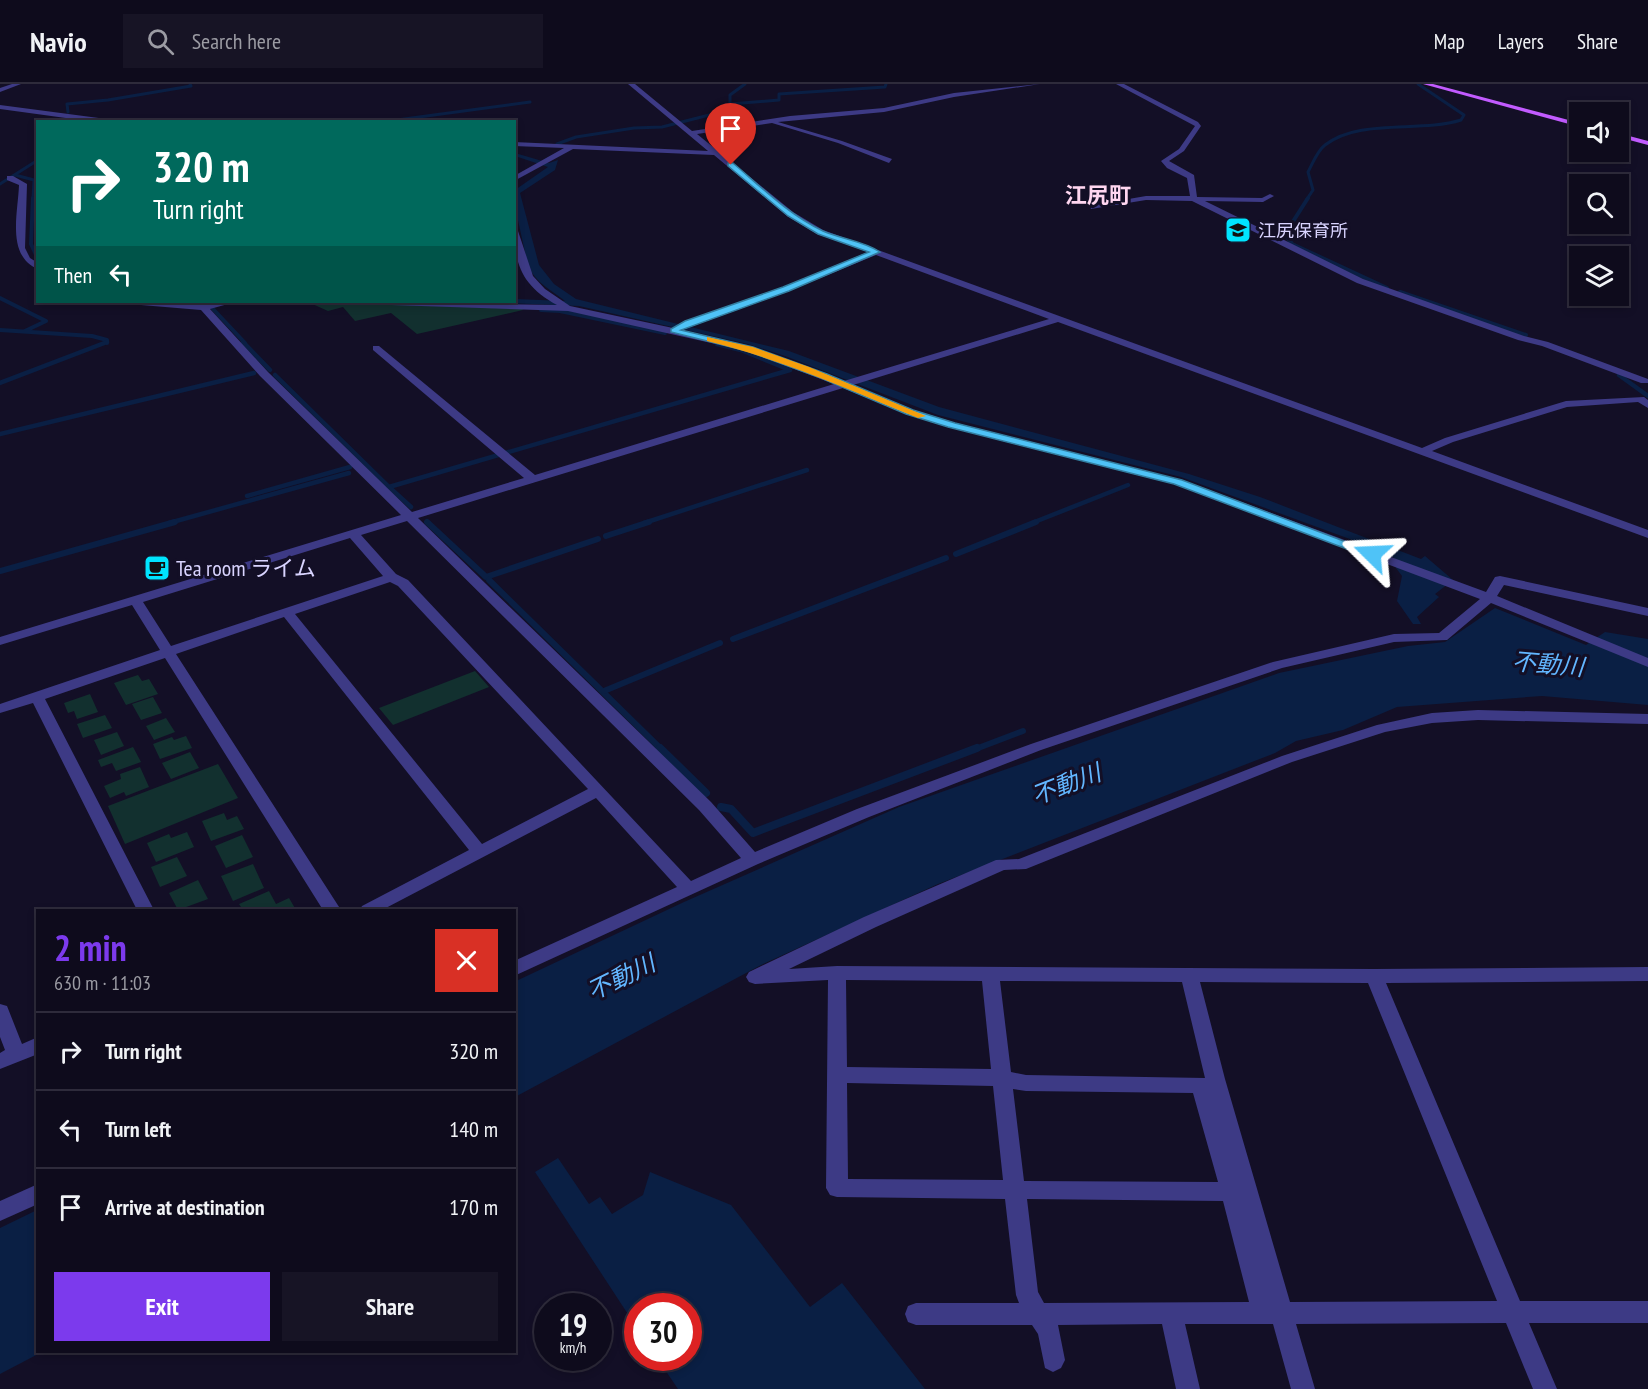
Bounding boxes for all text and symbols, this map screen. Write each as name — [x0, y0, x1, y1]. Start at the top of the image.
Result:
search box — [123, 14, 543, 68]
text: Navio — [30, 23, 87, 60]
icon: search — [144, 25, 177, 58]
text: Search here — [192, 27, 281, 55]
text: Map — [1434, 28, 1465, 55]
text: Layers — [1498, 28, 1544, 55]
text: Share — [1577, 28, 1618, 55]
map controls — [1569, 102, 1629, 306]
button: sound — [1569, 102, 1629, 162]
pin — [705, 103, 756, 165]
icon: arrive — [714, 112, 747, 145]
text: 320 m — [153, 139, 250, 194]
icon: right — [54, 144, 132, 222]
button: search — [1569, 174, 1629, 234]
district label: 江尻町 — [1065, 181, 1131, 209]
text: Turn right — [153, 192, 244, 226]
school or university icon: 江尻保育所 — [1223, 215, 1253, 245]
place label: 江尻保育所 — [1258, 219, 1348, 242]
button: layers — [1569, 246, 1629, 306]
icon: left — [104, 258, 137, 291]
text: Then — [54, 261, 92, 289]
position arrow — [1340, 522, 1404, 586]
cafe icon: Tea room ライム — [142, 553, 172, 583]
place label: Tea room ライム — [176, 554, 316, 582]
water label: 不動川 — [1511, 645, 1588, 683]
water label: 不動川 — [1027, 756, 1108, 811]
text: 2 min — [54, 924, 127, 971]
button: close — [435, 929, 498, 992]
water label: 不動川 — [582, 946, 663, 1007]
text: 630 m · 11:03 — [54, 970, 151, 996]
icon: right — [54, 1035, 87, 1068]
text: Turn right — [105, 1037, 182, 1065]
text: 320 m — [449, 1037, 498, 1065]
icon: left — [54, 1113, 87, 1146]
text: Turn left — [105, 1115, 171, 1143]
text: 140 m — [449, 1115, 498, 1143]
icon: arrive — [54, 1191, 87, 1224]
text: Arrive at destination — [105, 1193, 265, 1221]
text: 170 m — [449, 1193, 498, 1221]
button: Exit — [54, 1272, 270, 1341]
button: Share — [282, 1272, 498, 1341]
speed limit sign: 30 — [624, 1293, 702, 1371]
text: 19 — [559, 1305, 587, 1344]
text: km/h — [560, 1338, 586, 1357]

